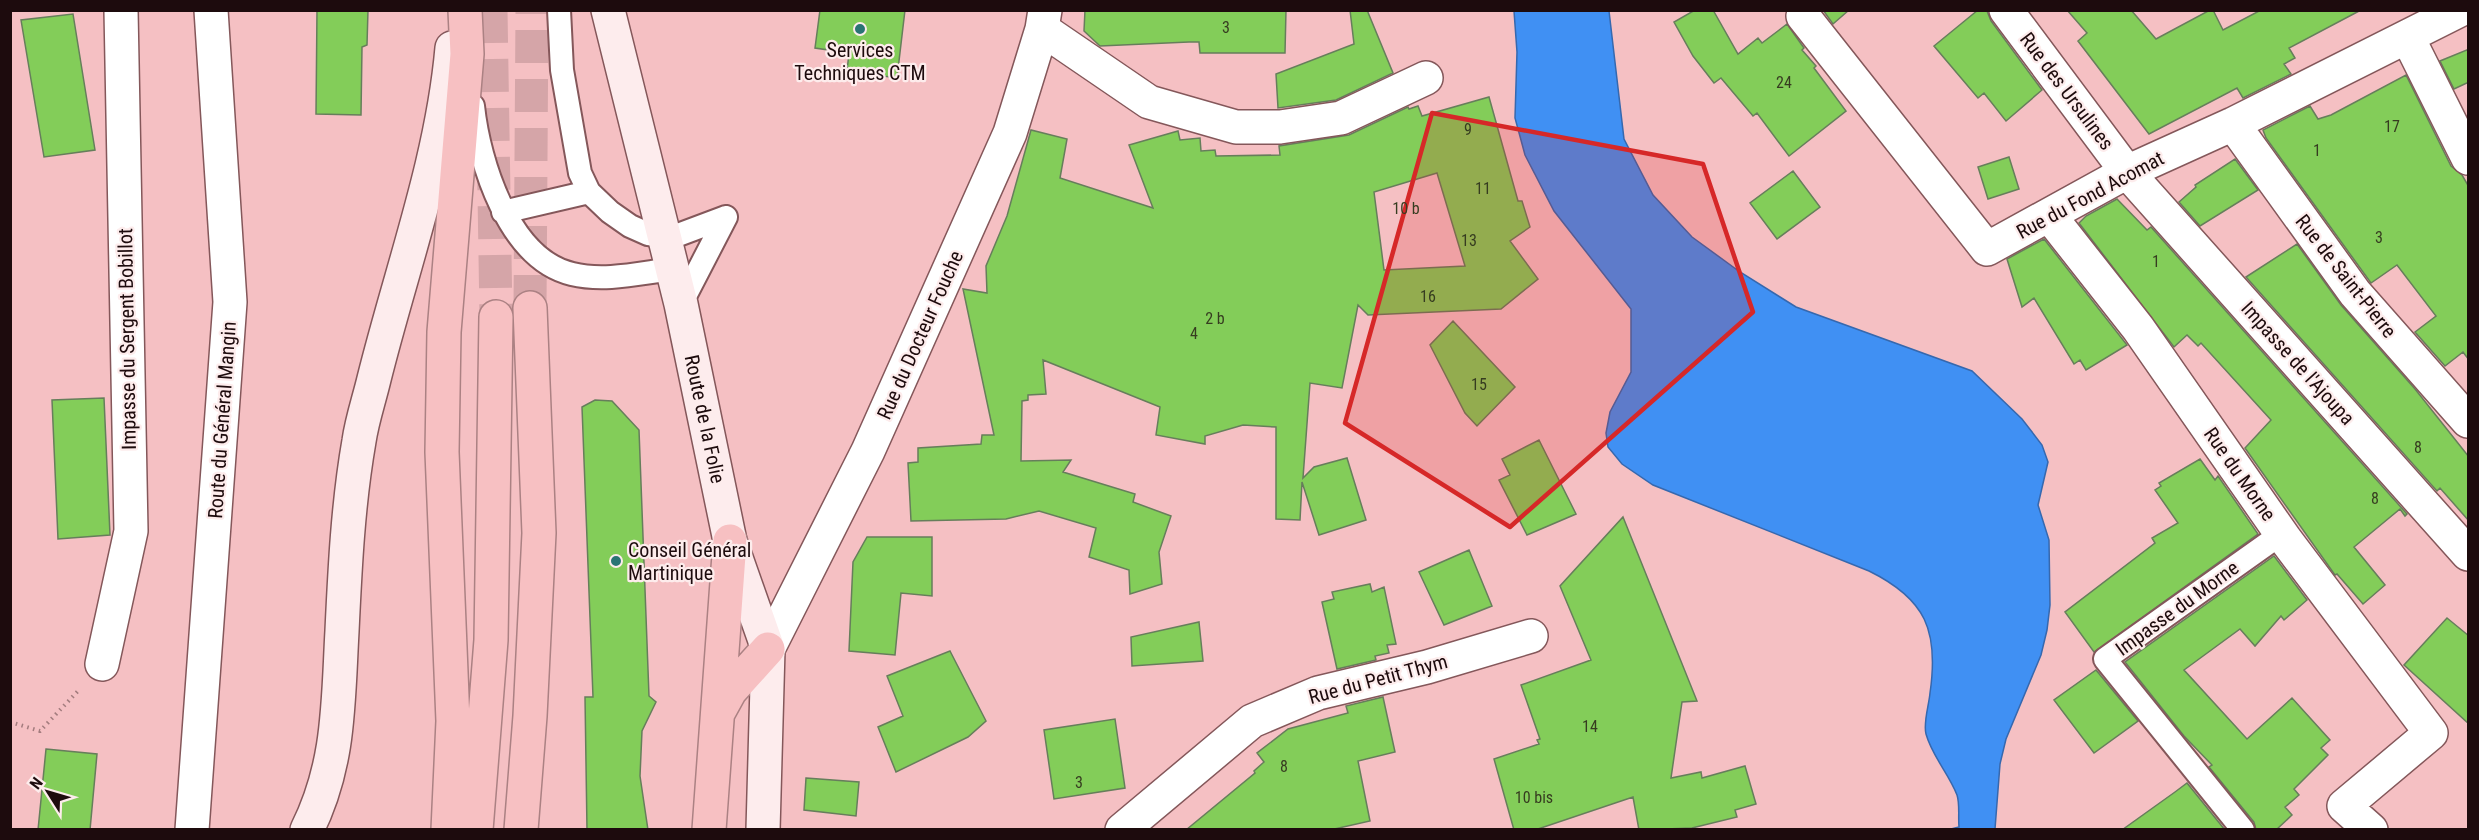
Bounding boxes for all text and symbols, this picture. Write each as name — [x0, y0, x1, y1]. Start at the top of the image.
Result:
house number: 3 — [1222, 18, 1230, 37]
marker: Services Techniques CTM — [853, 22, 867, 36]
street label: Rue des Ursulines — [2015, 28, 2119, 154]
place label: Services Techniques CTM — [794, 38, 926, 85]
house number: 24 — [1776, 73, 1792, 92]
house number: 17 — [2384, 117, 2400, 136]
house number: 9 — [1464, 120, 1472, 139]
house number: 1 — [2313, 141, 2321, 160]
street label: Rue du Fond Acomat — [2012, 146, 2168, 244]
house number: 11 — [1475, 179, 1491, 198]
house number: 10 b — [1392, 199, 1420, 218]
street label: Rue de Saint-Pierre — [2290, 210, 2402, 342]
street label: Impasse du Sergent Bobillot — [113, 228, 141, 450]
house number: 3 — [2375, 228, 2383, 247]
house number: 13 — [1461, 231, 1477, 250]
street label: Rue du Docteur Fouche — [872, 247, 968, 423]
house number: 1 — [2152, 252, 2160, 271]
house number: 16 — [1420, 287, 1436, 306]
street label: Impasse de l'Ajoupa — [2236, 296, 2360, 430]
house number: 2 b — [1205, 309, 1225, 328]
street label: Route du Général Mangin — [203, 321, 241, 519]
house number: 4 — [1190, 324, 1198, 343]
street label: Route de la Folie — [680, 353, 730, 485]
house number: 15 — [1471, 375, 1487, 394]
street label: Rue du Morne — [2199, 423, 2281, 525]
house number: 8 — [2414, 438, 2422, 457]
house number: 8 — [2371, 489, 2379, 508]
place label: Conseil Général Martinique — [628, 538, 751, 585]
marker: Conseil Général Martinique — [609, 554, 623, 568]
street label: Impasse du Morne — [2111, 555, 2243, 661]
street label: Rue du Petit Thym — [1306, 649, 1450, 709]
house number: 14 — [1582, 717, 1598, 736]
house number: 8 — [1280, 757, 1288, 776]
north arrow — [18, 762, 78, 822]
house number: 3 — [1075, 773, 1083, 792]
text: N — [26, 774, 47, 793]
house number: 10 bis — [1515, 788, 1553, 807]

